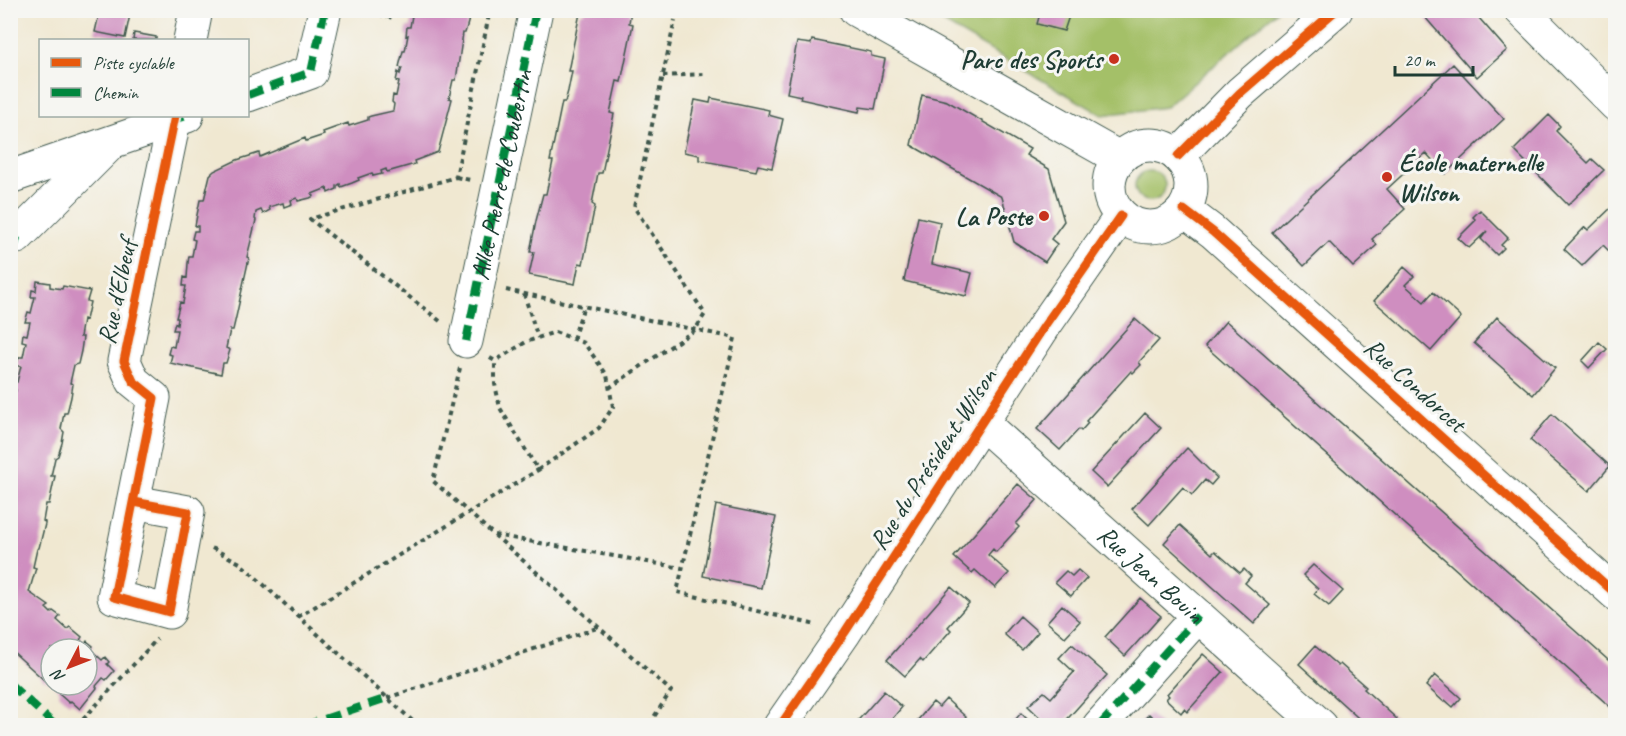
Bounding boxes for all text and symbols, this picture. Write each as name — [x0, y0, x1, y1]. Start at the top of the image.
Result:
legend — [39, 39, 249, 117]
scale bar — [1395, 39, 1473, 77]
place label: Parc des Sports — [961, 43, 1105, 76]
text: 20 m — [1404, 49, 1437, 71]
text: Piste cyclable — [93, 52, 175, 74]
marker: Parc des Sports — [1107, 52, 1121, 66]
street label: Allée Pierre de Coubertin — [463, 65, 540, 283]
text: Chemin — [93, 82, 139, 104]
place label: École maternelle Wilson — [1399, 146, 1545, 209]
marker: École maternelle Wilson — [1380, 170, 1394, 184]
place label: La Poste — [955, 200, 1034, 233]
marker: La Poste — [1037, 209, 1051, 223]
street label: Rue d'Elbeuf — [90, 230, 145, 347]
street label: Rue Condorcet — [1357, 331, 1475, 441]
street label: Rue du Président Wilson — [862, 361, 1005, 556]
street label: Rue Jean Bouin — [1091, 518, 1211, 630]
north arrow — [39, 637, 99, 697]
text: N — [46, 664, 69, 687]

